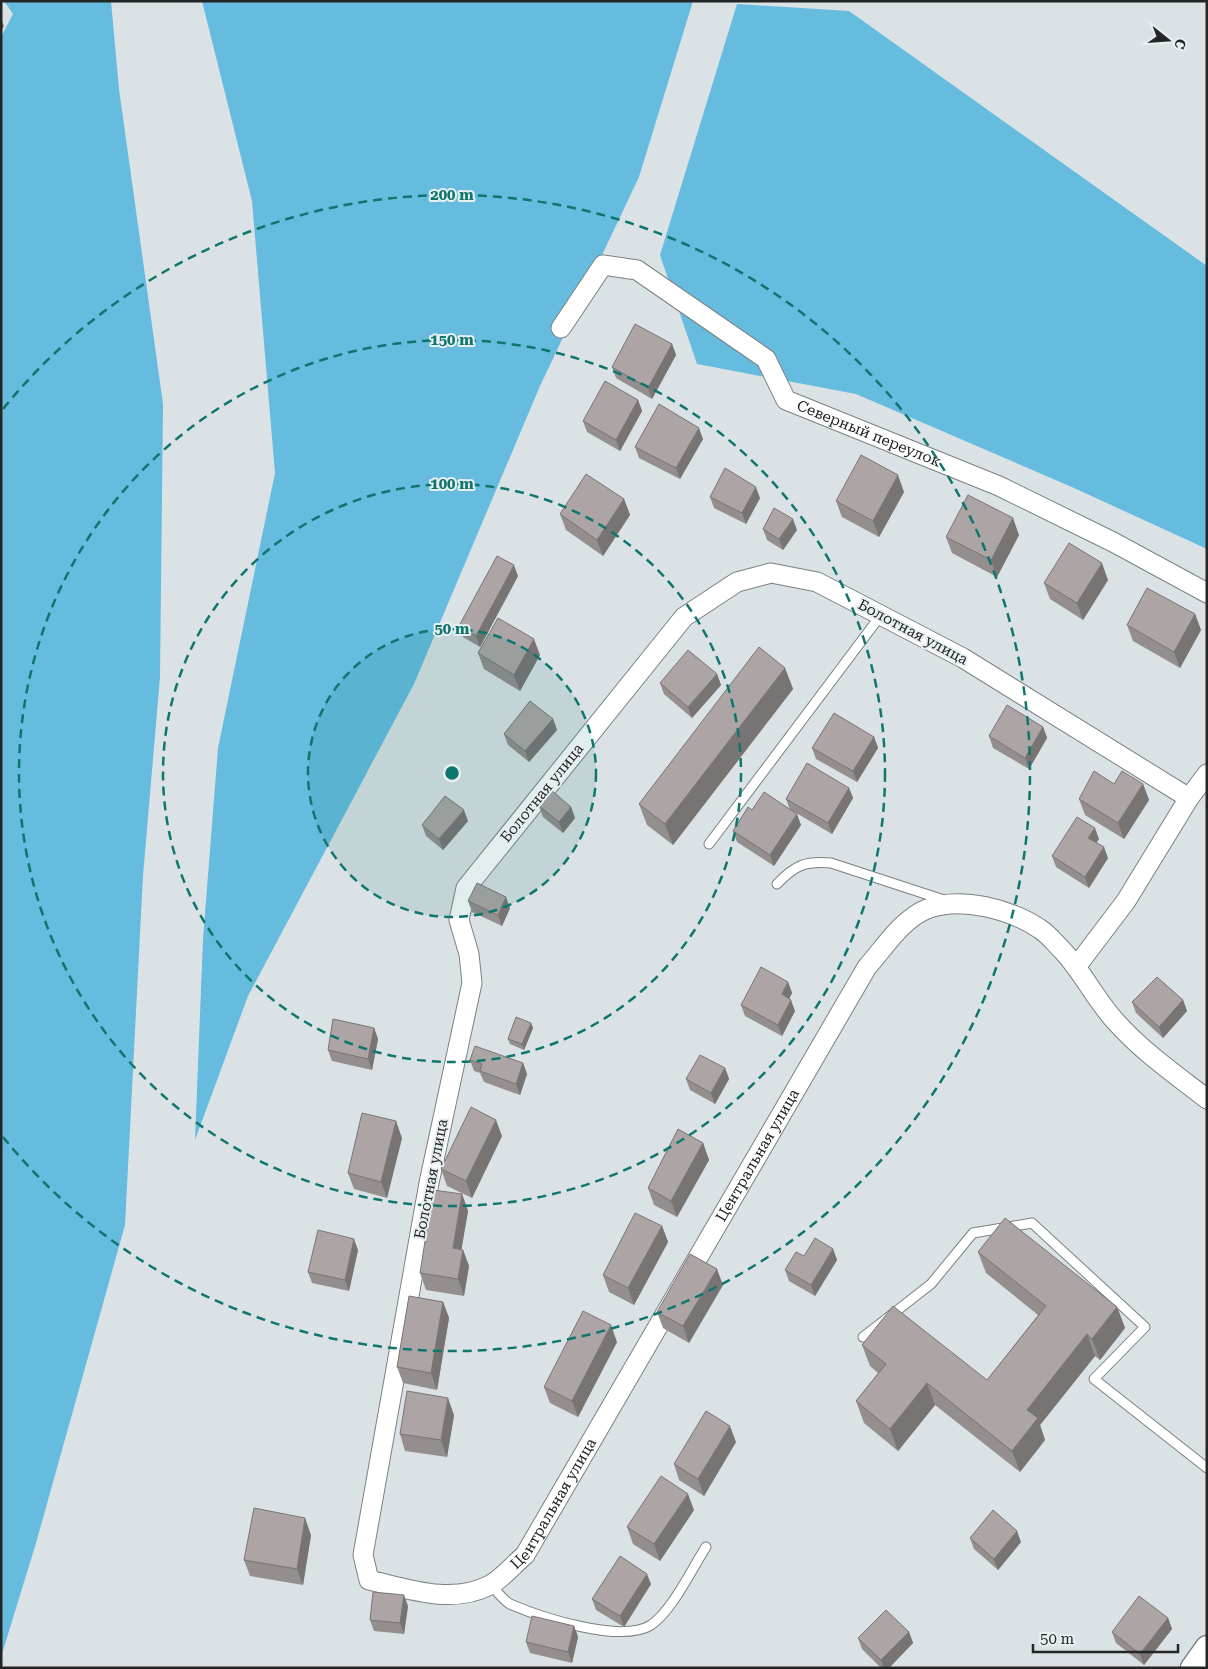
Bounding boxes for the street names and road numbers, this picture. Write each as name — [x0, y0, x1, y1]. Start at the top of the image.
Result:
street label: Северный переулок — [794, 396, 944, 471]
street label: Болотная улица — [855, 595, 971, 669]
street label: Болотная улица — [497, 740, 587, 846]
street label: Центральная улица — [712, 1086, 803, 1225]
street label: Болотная улица — [411, 1117, 451, 1241]
street label: Центральная улица — [507, 1435, 600, 1573]

